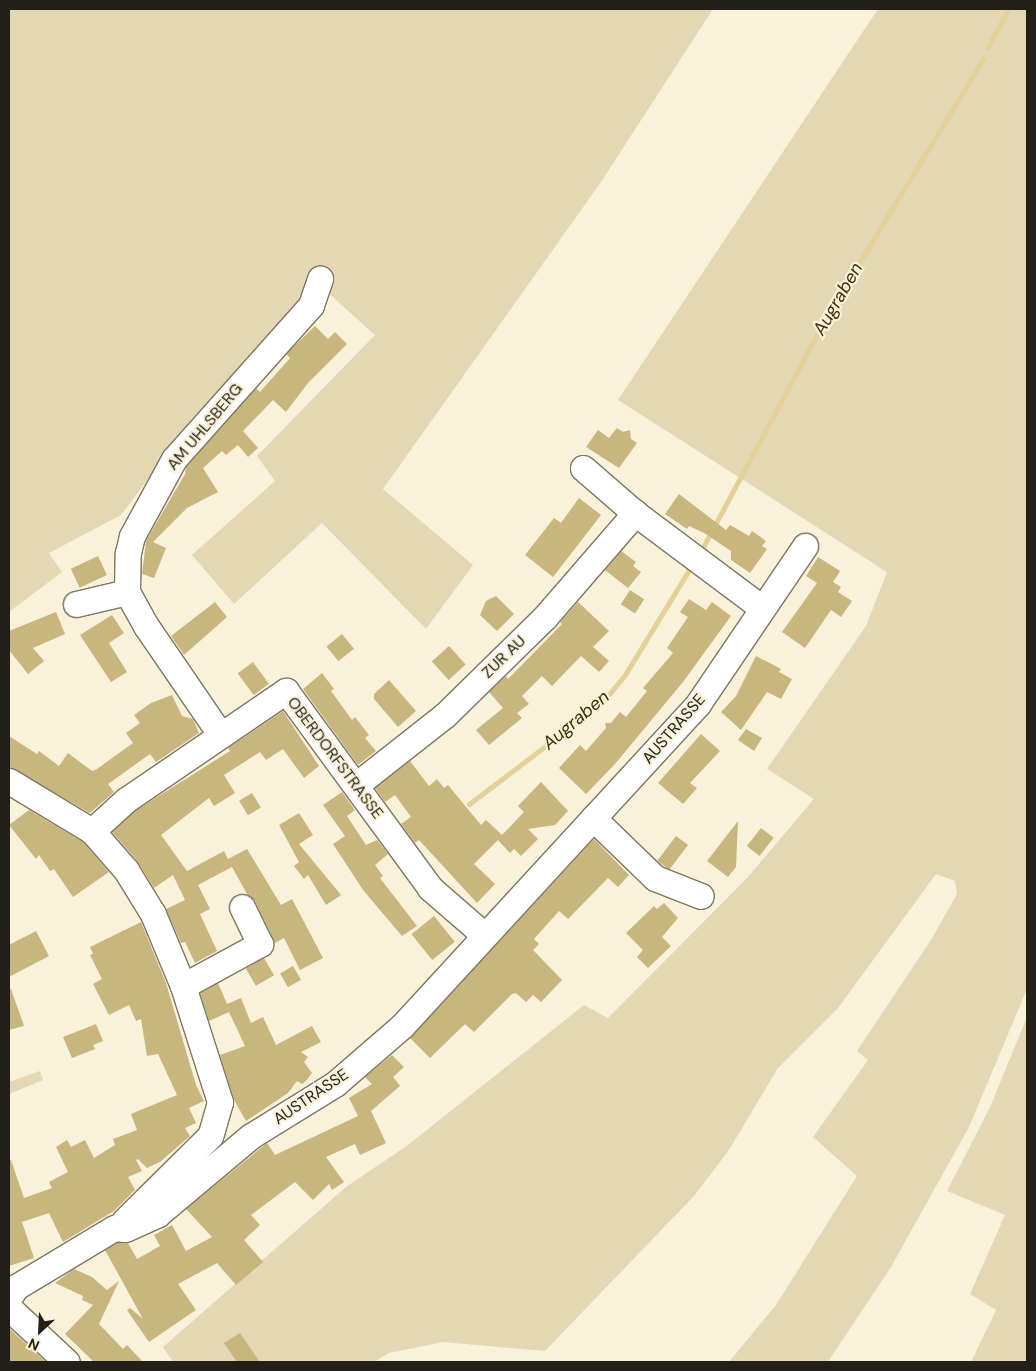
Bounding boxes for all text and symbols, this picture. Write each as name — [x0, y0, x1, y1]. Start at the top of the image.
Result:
water label: Augraben — [809, 259, 867, 339]
street label: AM UHLSBERG — [163, 380, 247, 474]
street label: ZUR AU — [478, 632, 530, 682]
water label: Augraben — [538, 686, 614, 754]
street label: AUSTRASSE — [638, 690, 710, 768]
street label: OBERDORFSTRASSE — [283, 693, 387, 823]
street label: AUSTRASSE — [270, 1065, 352, 1129]
north arrow — [15, 1306, 65, 1356]
text: N — [25, 1334, 42, 1355]

